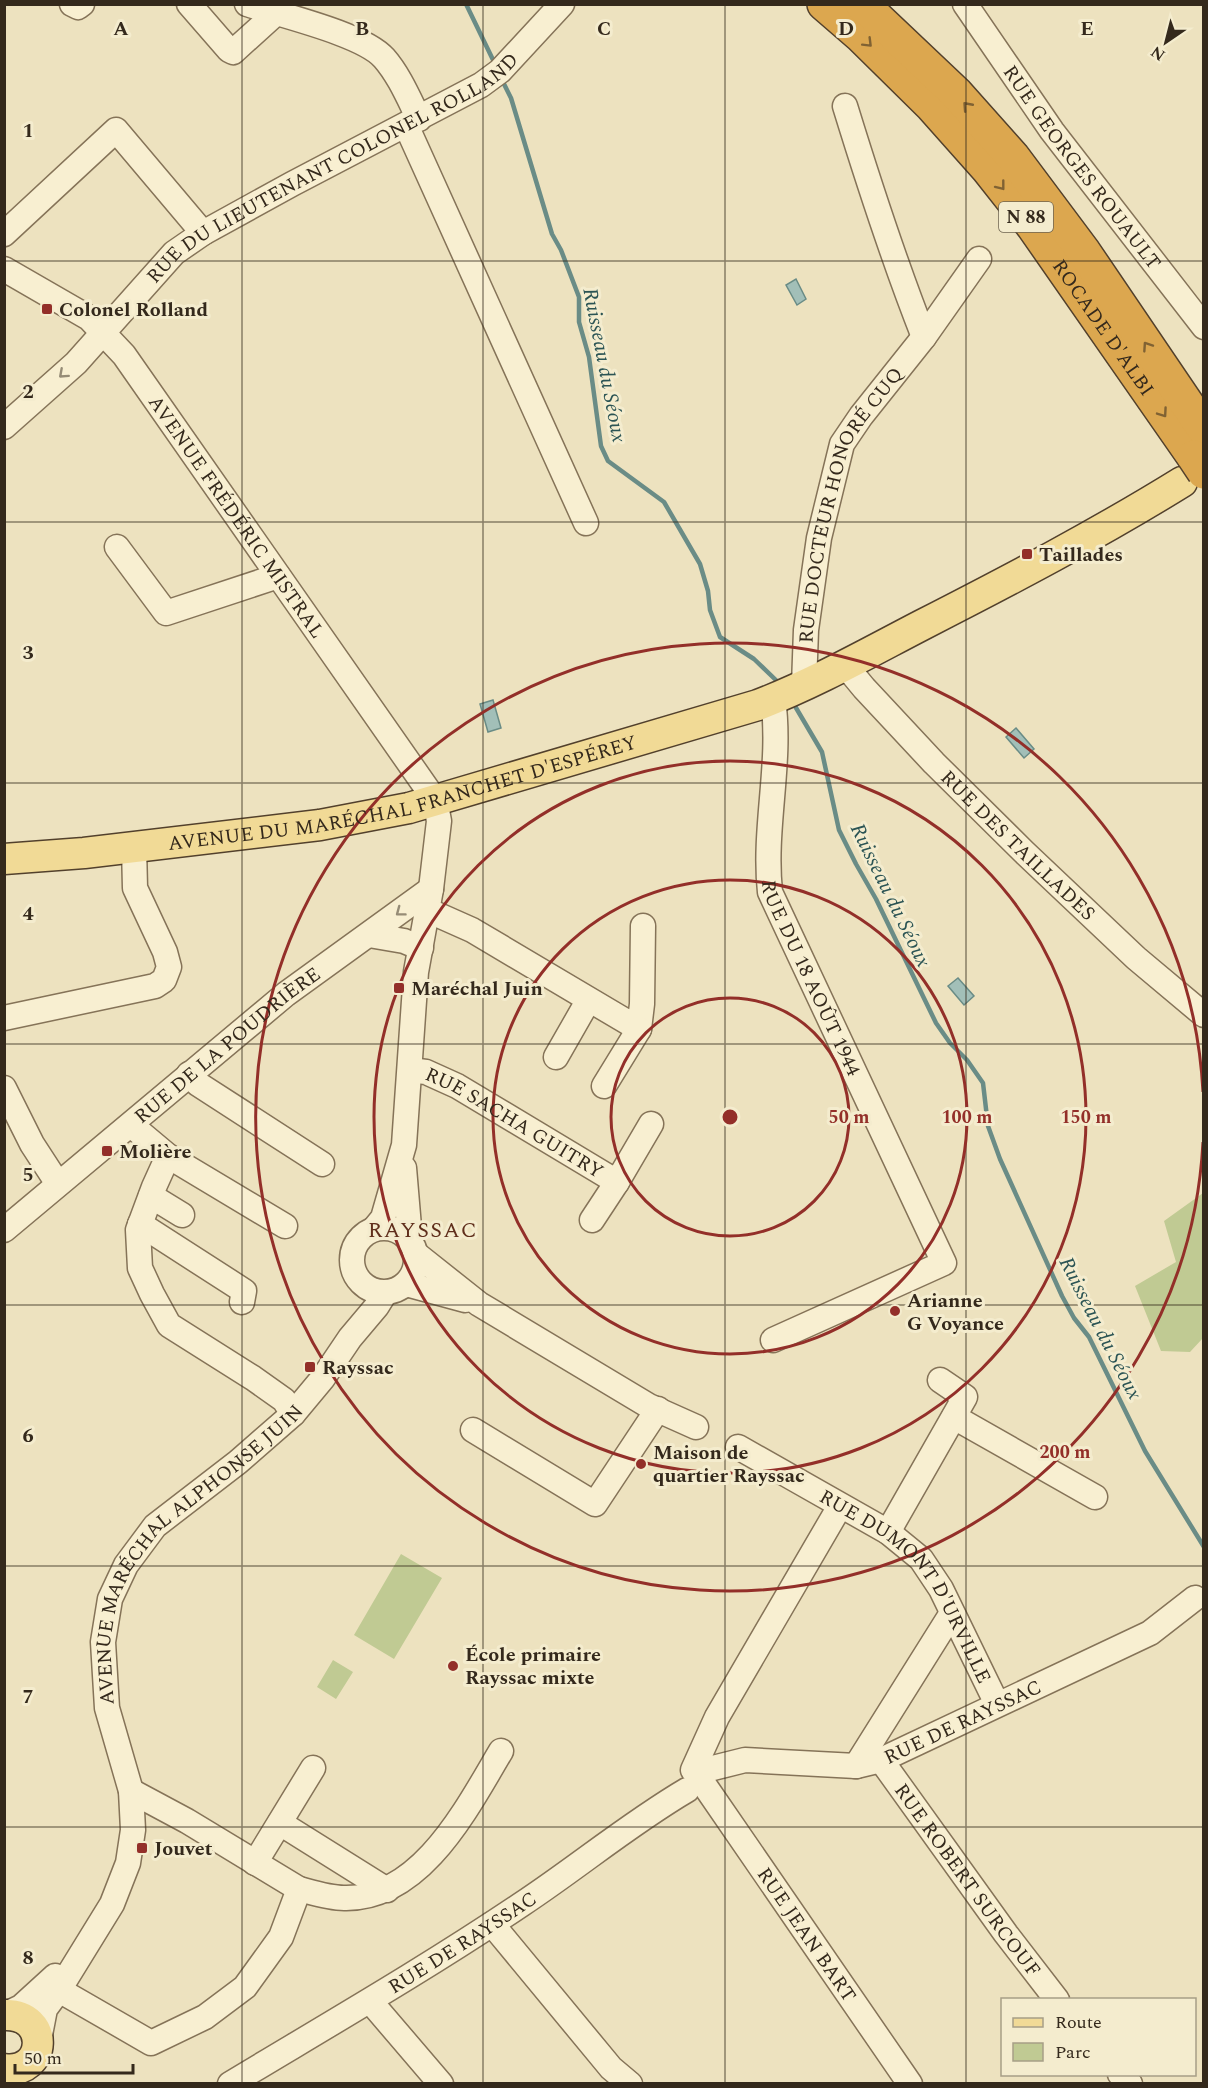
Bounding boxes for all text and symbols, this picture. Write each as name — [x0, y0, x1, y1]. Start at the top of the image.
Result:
north arrow — [1136, 12, 1196, 72]
text: A — [113, 14, 129, 44]
text: B — [355, 14, 369, 44]
text: C — [597, 14, 611, 44]
text: D — [838, 14, 854, 44]
text: E — [1080, 14, 1094, 44]
one-way arrow — [862, 36, 872, 47]
text: N — [1146, 40, 1170, 67]
street label: RUE DU LIEUTENANT COLONEL ROLLAND — [140, 46, 526, 291]
street label: RUE GEORGES ROUAULT — [995, 59, 1168, 276]
one-way arrow — [964, 102, 975, 113]
text: 1 — [22, 116, 34, 146]
one-way arrow — [993, 179, 1004, 190]
road number: N 88 — [999, 202, 1053, 232]
street label: ROCADE D'ALBI — [1044, 253, 1161, 403]
water label: Ruisseau du Séoux — [573, 285, 635, 445]
place label: Colonel Rolland — [59, 295, 208, 325]
marker: Colonel Rolland — [40, 302, 54, 316]
one-way arrow — [1143, 342, 1154, 353]
street label: RUE DOCTEUR HONORÉ CUQ — [792, 360, 911, 644]
one-way arrow — [60, 367, 71, 378]
text: 2 — [22, 377, 34, 407]
street label: AVENUE FRÉDÉRIC MISTRAL — [140, 389, 332, 645]
one-way arrow — [1156, 406, 1167, 417]
place label: Taillades — [1039, 540, 1123, 570]
marker: Taillades — [1020, 547, 1034, 561]
text: 3 — [22, 638, 34, 668]
street label: AVENUE DU MARÉCHAL FRANCHET D'ESPÉREY — [166, 728, 641, 859]
street label: RUE DES TAILLADES — [933, 763, 1102, 928]
water label: Ruisseau du Séoux — [841, 818, 939, 973]
street label: RUE DU 18 AOÛT 1944 — [753, 879, 868, 1081]
text: 4 — [22, 899, 34, 929]
one-way arrow — [395, 905, 406, 916]
street label: RUE DE LA POUDRIÈRE — [128, 960, 327, 1131]
place label: Maréchal Juin — [411, 974, 543, 1004]
marker: Maréchal Juin — [392, 981, 406, 995]
street label: RUE SACHA GUITRY — [420, 1060, 609, 1187]
text: 50 m — [829, 1104, 869, 1131]
text: 100 m — [941, 1104, 993, 1131]
text: 150 m — [1060, 1104, 1112, 1131]
centre of rings — [720, 1107, 740, 1127]
place label: Molière — [119, 1137, 191, 1167]
marker: Molière — [100, 1144, 114, 1158]
text: 5 — [22, 1160, 34, 1190]
district label: RAYSSAC — [368, 1214, 478, 1247]
water label: Ruisseau du Séoux — [1050, 1251, 1150, 1406]
place label: Arianne G Voyance — [907, 1286, 1004, 1339]
marker: Arianne G Voyance — [888, 1304, 902, 1318]
place label: Rayssac — [322, 1353, 394, 1383]
marker: Rayssac — [303, 1360, 317, 1374]
street label: AVENUE MARÉCHAL ALPHONSE JUIN — [88, 1398, 311, 1706]
text: 6 — [22, 1421, 34, 1451]
place label: Maison de quartier Rayssac — [653, 1438, 805, 1491]
text: 200 m — [1039, 1439, 1091, 1466]
marker: Maison de quartier Rayssac — [634, 1457, 648, 1471]
street label: RUE DUMONT D'URVILLE — [814, 1482, 999, 1689]
place label: École primaire Rayssac mixte — [465, 1640, 601, 1693]
marker: École primaire Rayssac mixte — [446, 1659, 460, 1673]
street label: RUE DE RAYSSAC — [879, 1672, 1047, 1773]
text: 7 — [22, 1682, 34, 1712]
street label: RUE ROBERT SURCOUF — [886, 1777, 1048, 1984]
place label: Jouvet — [154, 1834, 213, 1864]
marker: Jouvet — [135, 1841, 149, 1855]
street label: RUE JEAN BART — [749, 1861, 863, 2008]
street label: RUE DE RAYSSAC — [382, 1884, 543, 2002]
text: 8 — [22, 1943, 34, 1973]
legend — [1001, 1998, 1196, 2076]
text: Route — [1055, 2009, 1102, 2036]
scale bar — [15, 2037, 134, 2075]
text: Parc — [1055, 2039, 1091, 2066]
text: 50 m — [24, 2045, 62, 2072]

